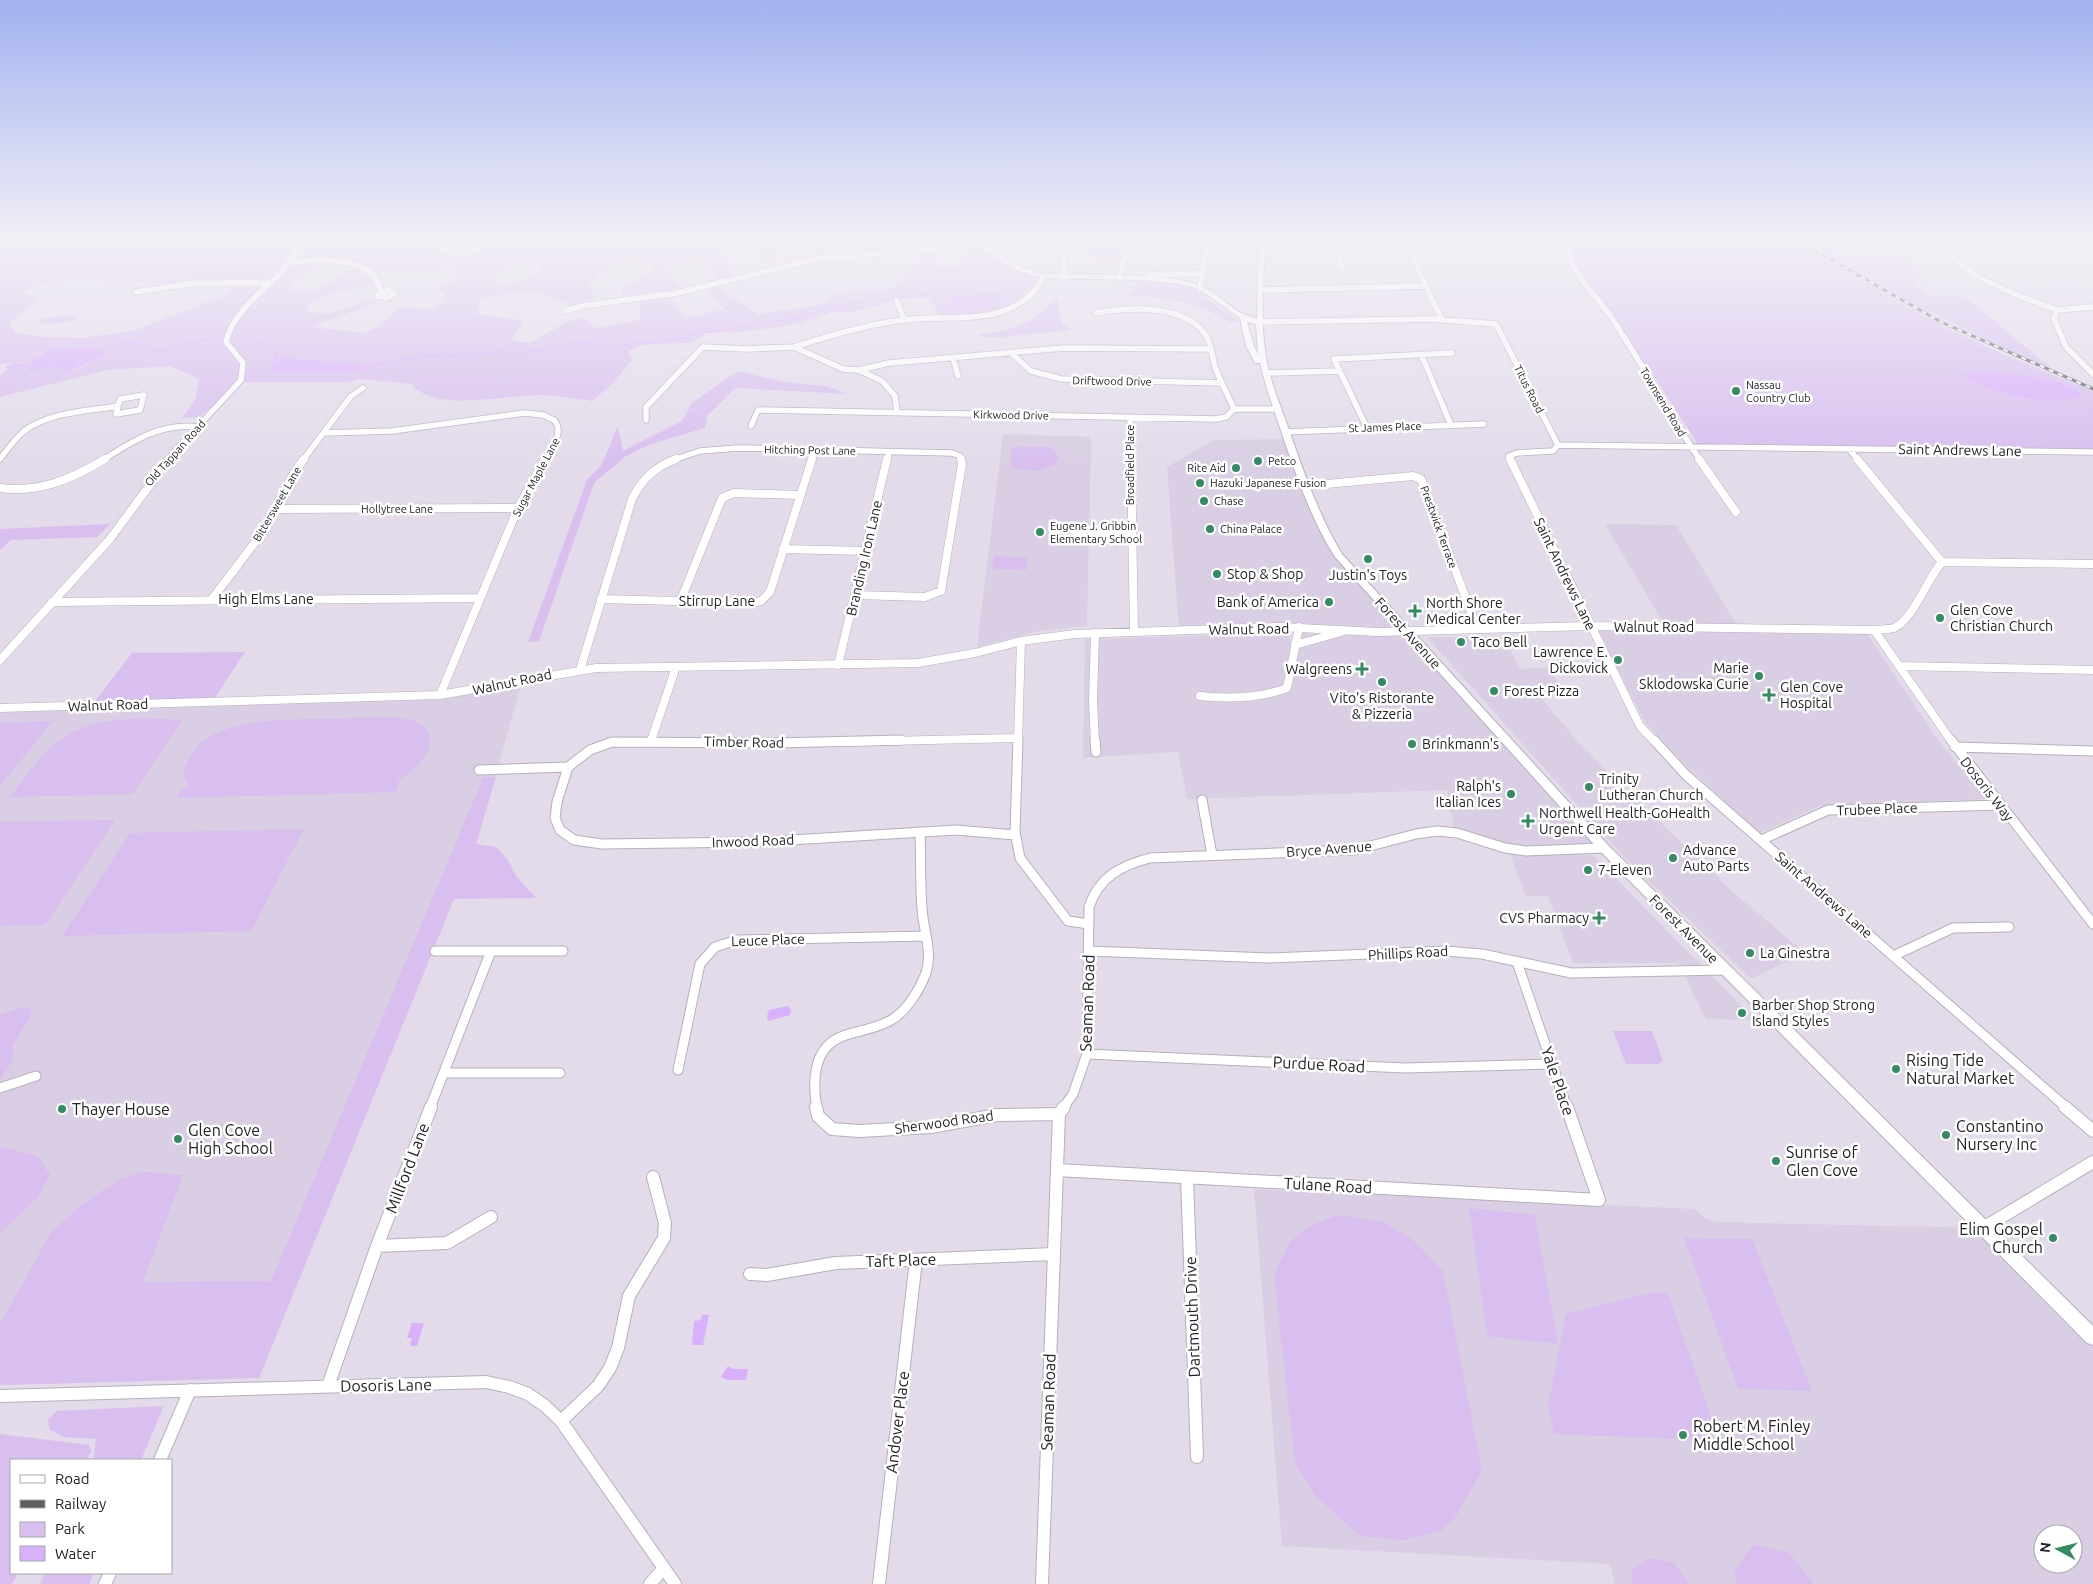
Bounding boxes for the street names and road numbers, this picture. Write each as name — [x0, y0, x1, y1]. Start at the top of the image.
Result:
street label: Titus Road — [1512, 363, 1546, 415]
street label: Townsend Road — [1638, 365, 1688, 439]
street label: Driftwood Drive — [1072, 374, 1152, 388]
street label: Kirkwood Drive — [973, 408, 1049, 422]
street label: Old Tappan Road — [142, 418, 208, 488]
street label: St James Place — [1348, 420, 1422, 434]
street label: Broadfield Place — [1124, 425, 1136, 505]
street label: Sugar Maple Lane — [510, 436, 562, 518]
street label: Saint Andrews Lane — [1898, 441, 2022, 459]
street label: Hitching Post Lane — [764, 443, 856, 457]
street label: Bittersweet Lane — [251, 464, 303, 544]
street label: Prestwick Terrace — [1418, 484, 1460, 570]
street label: Branding Iron Lane — [843, 498, 885, 618]
street label: Hollytree Lane — [361, 503, 433, 515]
street label: Saint Andrews Lane — [1531, 515, 1599, 633]
street label: High Elms Lane — [218, 591, 314, 607]
street label: Stirrup Lane — [679, 593, 755, 609]
street label: Forest Avenue — [1372, 594, 1444, 672]
street label: Walnut Road — [1614, 619, 1694, 635]
street label: Walnut Road — [1209, 620, 1289, 638]
street label: Walnut Road — [471, 666, 553, 698]
street label: Walnut Road — [67, 696, 149, 714]
street label: Timber Road — [704, 733, 784, 751]
street label: Dosoris Way — [1957, 754, 2017, 824]
street label: Trubee Place — [1836, 800, 1918, 818]
street label: Inwood Road — [712, 832, 794, 850]
street label: Bryce Avenue — [1286, 838, 1372, 860]
street label: Saint Andrews Lane — [1772, 849, 1876, 941]
street label: Forest Avenue — [1646, 891, 1722, 967]
street label: Leuce Place — [731, 931, 805, 949]
street label: Phillips Road — [1368, 943, 1448, 963]
street label: Seaman Road — [1076, 954, 1098, 1052]
street label: Yale Place — [1538, 1044, 1578, 1118]
street label: Purdue Road — [1272, 1053, 1366, 1075]
street label: Sherwood Road — [894, 1107, 994, 1137]
street label: Millford Lane — [382, 1120, 432, 1216]
street label: Tulane Road — [1283, 1174, 1373, 1196]
street label: Taft Place — [865, 1250, 937, 1270]
street label: Dartmouth Drive — [1181, 1256, 1203, 1378]
street label: Seaman Road — [1037, 1353, 1059, 1451]
street label: Andover Place — [882, 1370, 912, 1474]
street label: Dosoris Lane — [340, 1375, 432, 1395]

